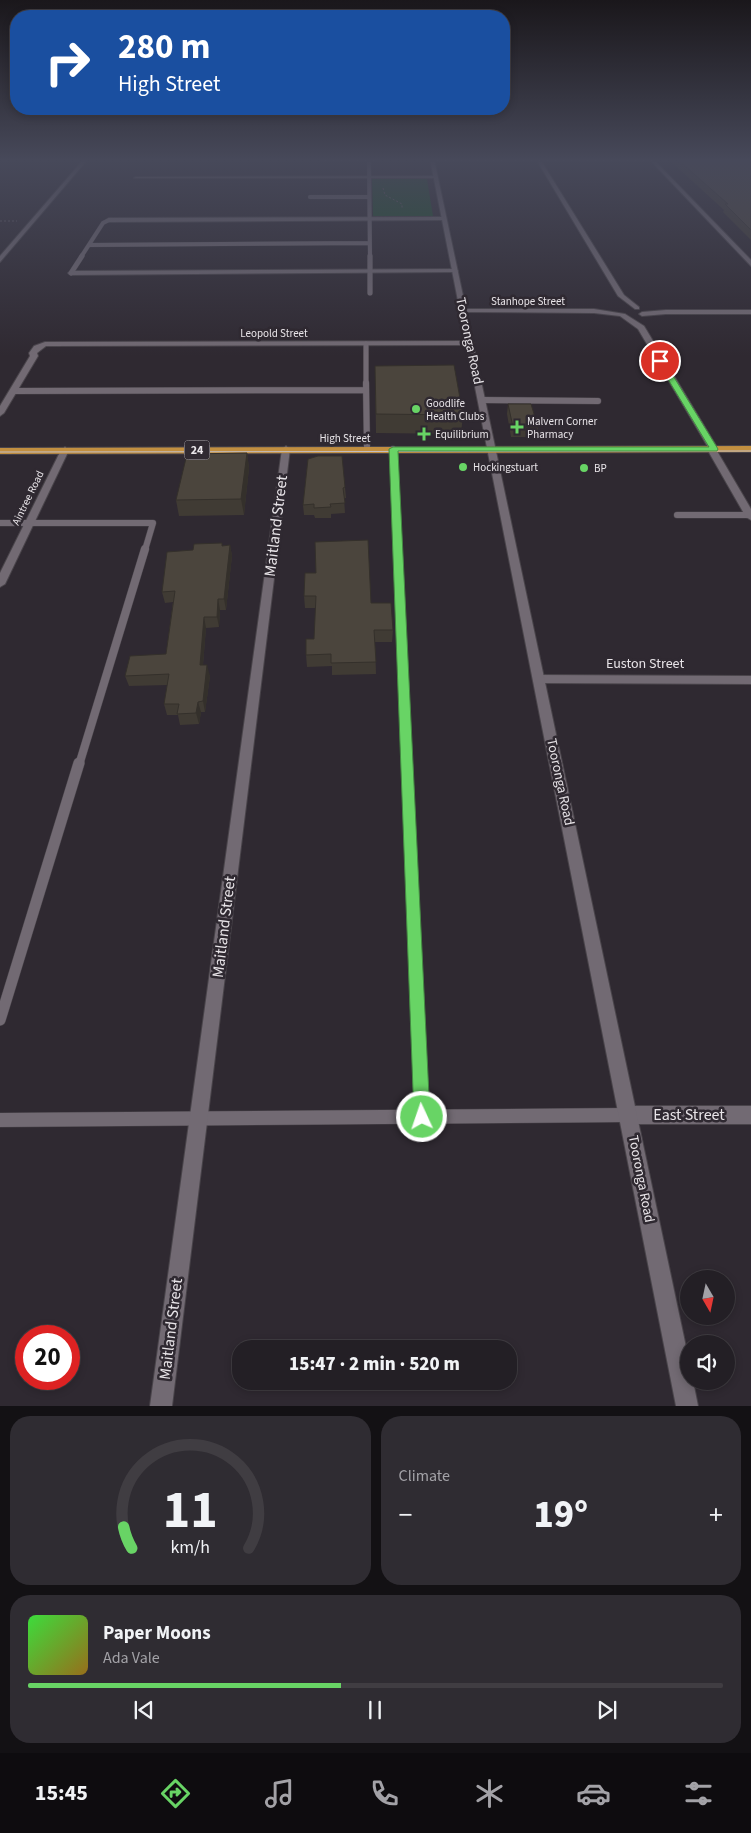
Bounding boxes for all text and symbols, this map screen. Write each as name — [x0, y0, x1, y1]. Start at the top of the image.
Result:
text: 280 m — [118, 22, 210, 72]
icon: right — [35, 30, 100, 95]
text: High Street — [118, 68, 220, 100]
street label: Stanhope Street — [491, 294, 565, 309]
street label: Tooronga Road — [450, 296, 488, 386]
street label: Leopold Street — [240, 326, 308, 341]
pin — [639, 340, 681, 382]
icon: arrive — [646, 347, 674, 375]
place label: Goodlife Health Clubs — [426, 396, 485, 424]
marker: Goodlife Health Clubs — [410, 403, 422, 415]
place label: Malvern Corner Pharmacy — [527, 414, 597, 442]
marker: Malvern Corner Pharmacy — [511, 421, 523, 433]
marker: Equilibrium — [417, 427, 431, 441]
place label: Equilibrium — [435, 427, 489, 442]
street label: High Street — [319, 431, 371, 446]
road number: 24 — [184, 440, 210, 460]
place label: Hockingstuart — [473, 460, 538, 475]
marker: Hockingstuart — [457, 461, 469, 473]
place label: BP — [594, 461, 607, 476]
marker: BP — [578, 462, 590, 474]
street label: Aintree Road — [8, 468, 48, 528]
street label: Maitland Street — [259, 473, 293, 578]
street label: Euston Street — [606, 654, 684, 674]
street label: Tooronga Road — [541, 737, 579, 827]
street label: Maitland Street — [207, 874, 241, 979]
position arrow — [395, 1090, 447, 1142]
street label: East Street — [653, 1104, 725, 1126]
street label: Tooronga Road — [623, 1134, 659, 1224]
north arrow — [680, 1270, 735, 1325]
map controls — [680, 1270, 735, 1390]
street label: Maitland Street — [154, 1276, 188, 1381]
speed limit sign: 20 — [15, 1325, 80, 1390]
button: sound — [680, 1335, 735, 1390]
text: 15:47 · 2 min · 520 m — [289, 1351, 460, 1378]
text: Climate — [399, 1465, 450, 1487]
text: 11 — [163, 1474, 218, 1548]
text: 19° — [533, 1488, 588, 1542]
text: − — [399, 1495, 412, 1535]
text: + — [709, 1495, 723, 1535]
text: km/h — [170, 1535, 210, 1560]
text: Paper Moons — [103, 1620, 211, 1647]
text: Ada Vale — [103, 1647, 160, 1669]
icon: previous — [130, 1696, 158, 1724]
icon: pause — [361, 1696, 389, 1724]
icon: next — [593, 1696, 621, 1724]
icon: directions — [158, 1776, 193, 1811]
icon: music — [262, 1776, 297, 1811]
icon: phone — [367, 1776, 402, 1811]
icon: climate — [472, 1776, 507, 1811]
icon: car — [576, 1776, 611, 1811]
icon: filters — [681, 1776, 716, 1811]
text: 15:45 — [35, 1777, 88, 1809]

